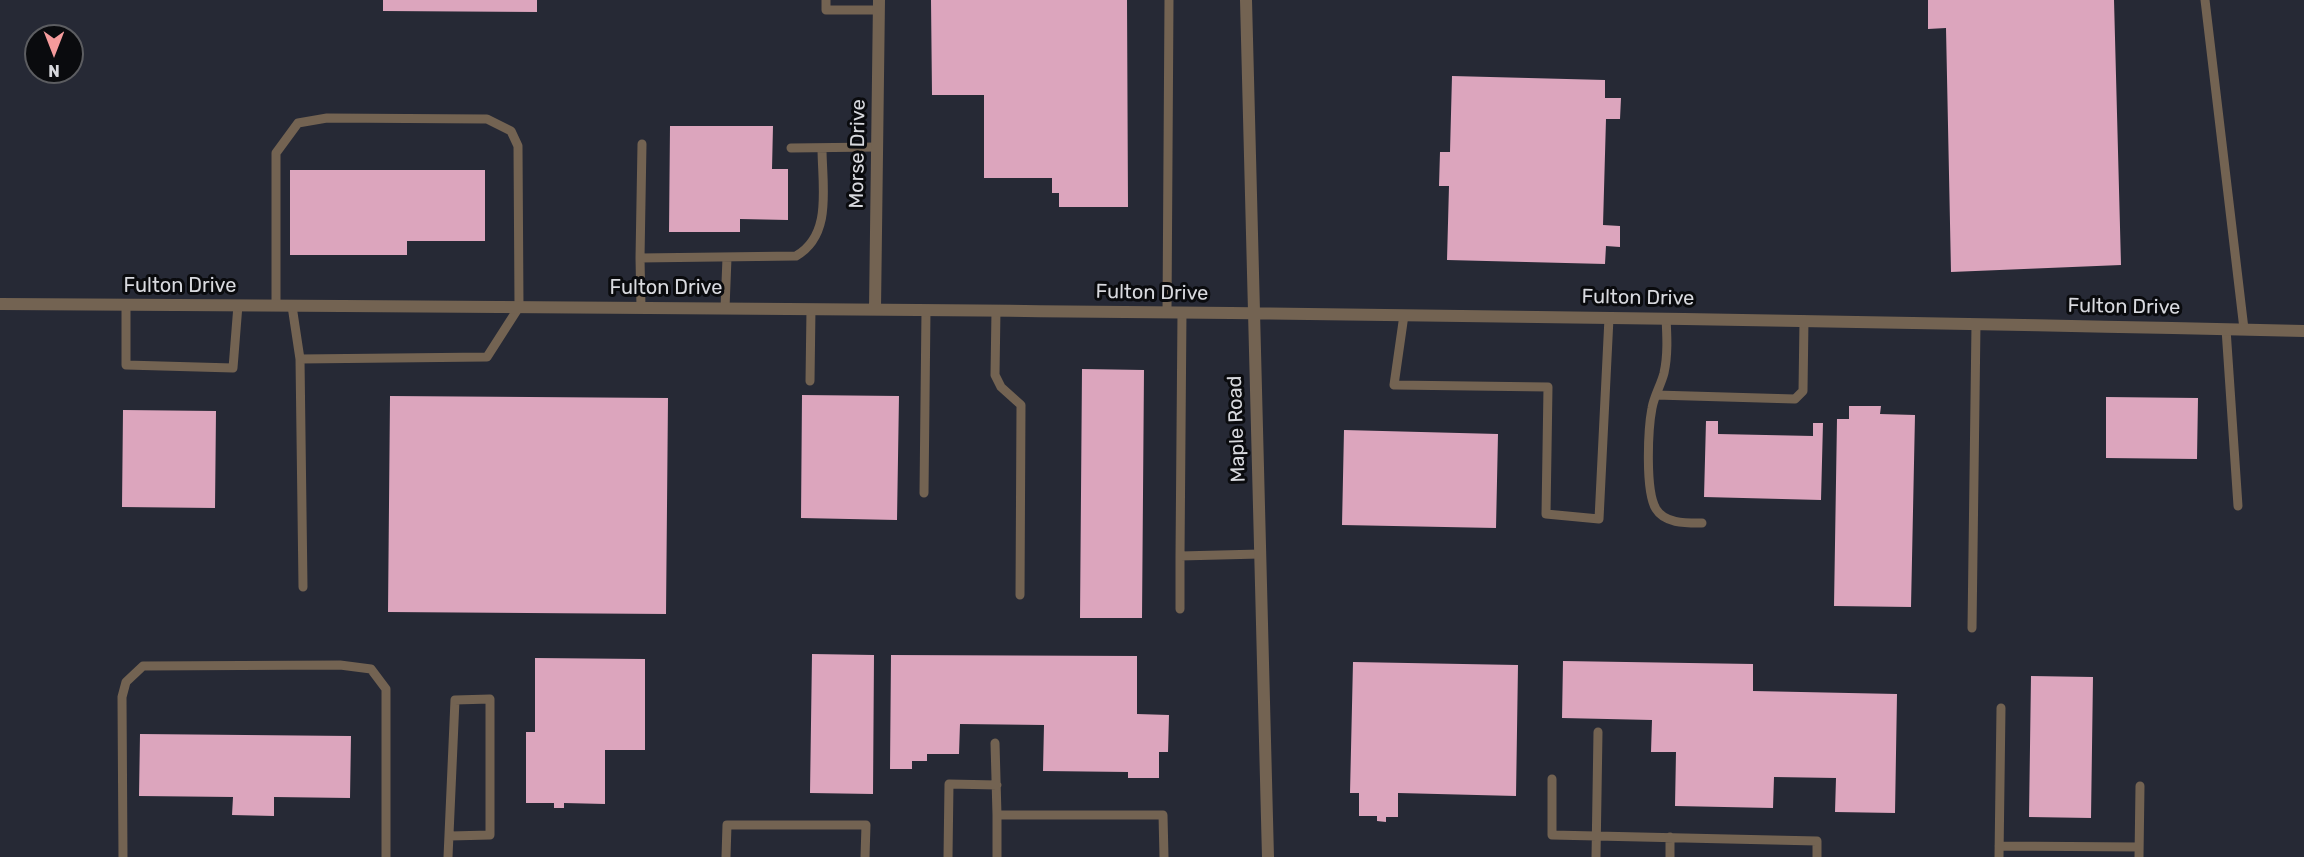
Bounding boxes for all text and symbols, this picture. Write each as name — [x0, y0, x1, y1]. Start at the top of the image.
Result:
north arrow — [24, 24, 84, 84]
text: N — [48, 61, 60, 80]
street label: Morse Drive — [845, 99, 871, 209]
street label: Fulton Drive — [124, 274, 236, 298]
street label: Fulton Drive — [610, 276, 722, 300]
street label: Fulton Drive — [1095, 280, 1209, 306]
street label: Fulton Drive — [1581, 285, 1695, 311]
street label: Fulton Drive — [2067, 294, 2181, 320]
street label: Maple Road — [1223, 375, 1251, 483]

